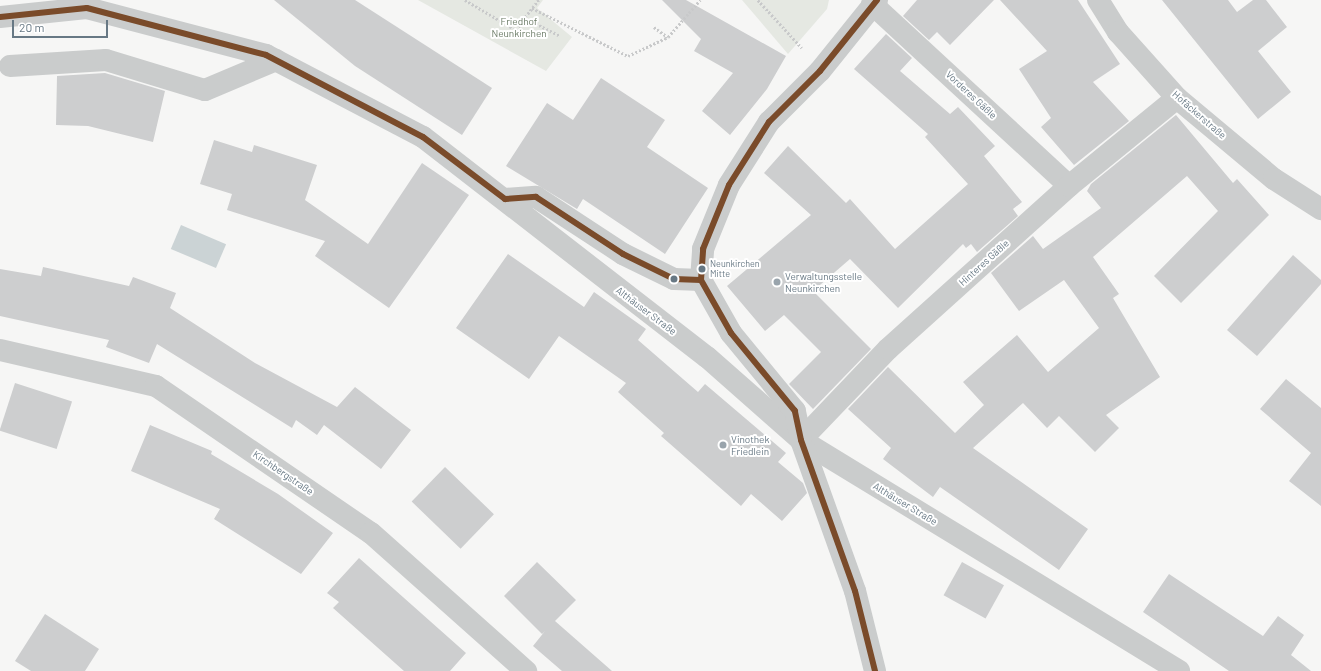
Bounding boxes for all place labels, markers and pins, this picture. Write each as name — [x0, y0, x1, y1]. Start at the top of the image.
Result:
place label: Neunkirchen Mitte — [710, 259, 760, 280]
marker: Neunkirchen Mitte — [697, 264, 707, 274]
place label: Verwaltungsstelle Neunkirchen — [785, 270, 862, 294]
unlabelled marker — [669, 274, 679, 284]
marker: Verwaltungsstelle Neunkirchen — [772, 277, 782, 287]
place label: Vinothek Friedlein — [731, 433, 769, 456]
marker: Vinothek Friedlein — [718, 440, 728, 450]

